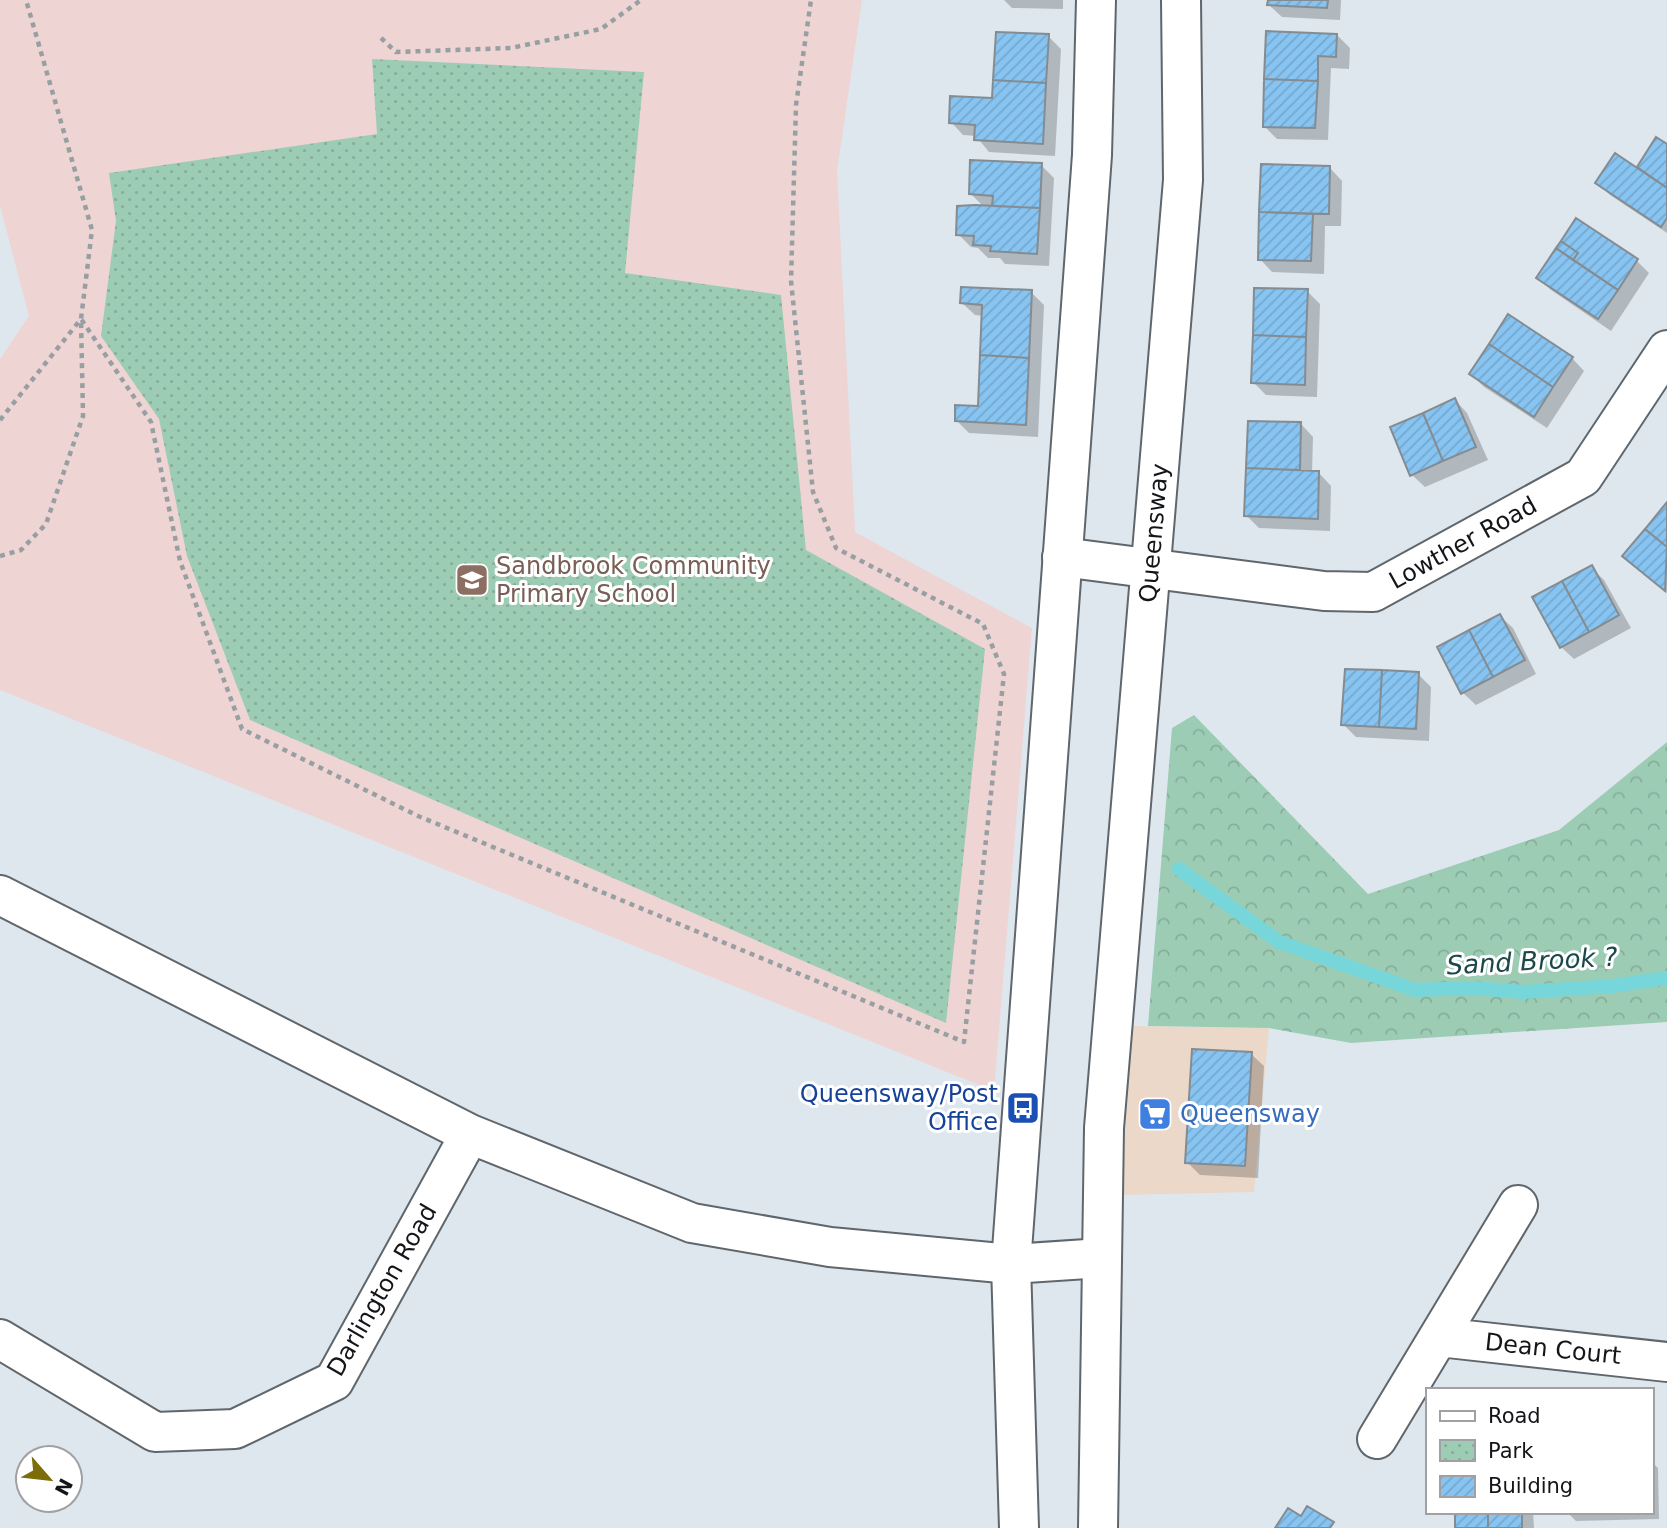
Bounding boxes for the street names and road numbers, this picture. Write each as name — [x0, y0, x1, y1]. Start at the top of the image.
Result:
street label: Queensway — [1134, 462, 1174, 604]
street label: Lowther Road — [1384, 491, 1542, 595]
street label: Darlington Road — [321, 1199, 443, 1381]
street label: Dean Court — [1484, 1328, 1622, 1370]

